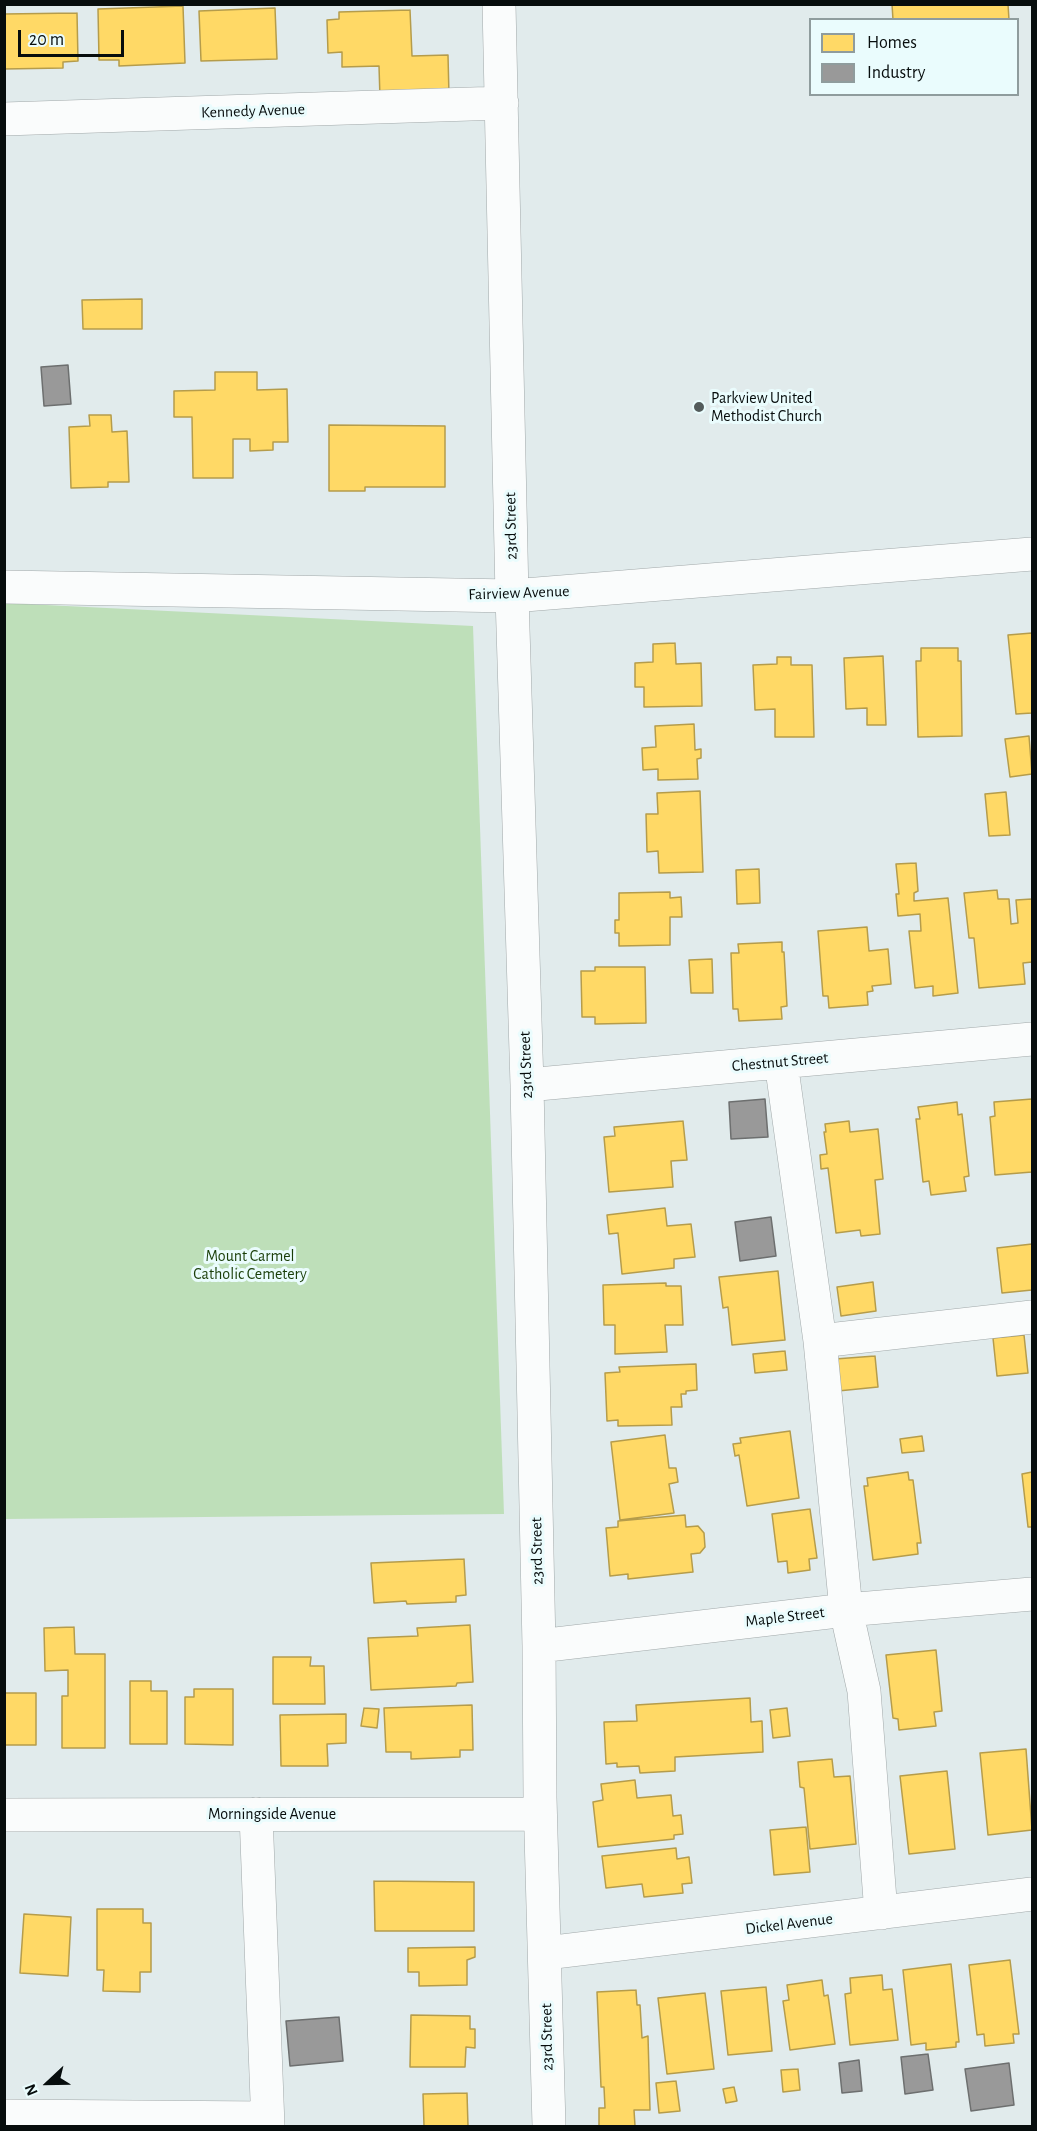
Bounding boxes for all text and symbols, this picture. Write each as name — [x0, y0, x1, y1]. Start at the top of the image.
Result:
scale bar — [21, 18, 128, 56]
legend — [809, 18, 1019, 96]
text: 20 m — [29, 31, 64, 49]
text: Homes — [867, 34, 917, 52]
text: Industry — [867, 64, 926, 82]
street label: Kennedy Avenue — [201, 100, 305, 122]
place label: Parkview United Methodist Church — [711, 388, 822, 426]
marker: Parkview United Methodist Church — [692, 400, 706, 414]
street label: 23rd Street — [501, 492, 521, 560]
street label: Fairview Avenue — [468, 582, 570, 604]
street label: 23rd Street — [515, 1031, 537, 1099]
street label: Chestnut Street — [731, 1048, 829, 1076]
park label: Mount Carmel Catholic Cemetery — [193, 1246, 307, 1284]
street label: 23rd Street — [527, 1517, 547, 1585]
street label: Maple Street — [744, 1603, 826, 1631]
street label: Morningside Avenue — [208, 1804, 336, 1824]
street label: Dickel Avenue — [744, 1909, 834, 1939]
street label: 23rd Street — [537, 2003, 557, 2071]
north arrow — [18, 2053, 78, 2113]
text: N — [22, 2082, 41, 2098]

